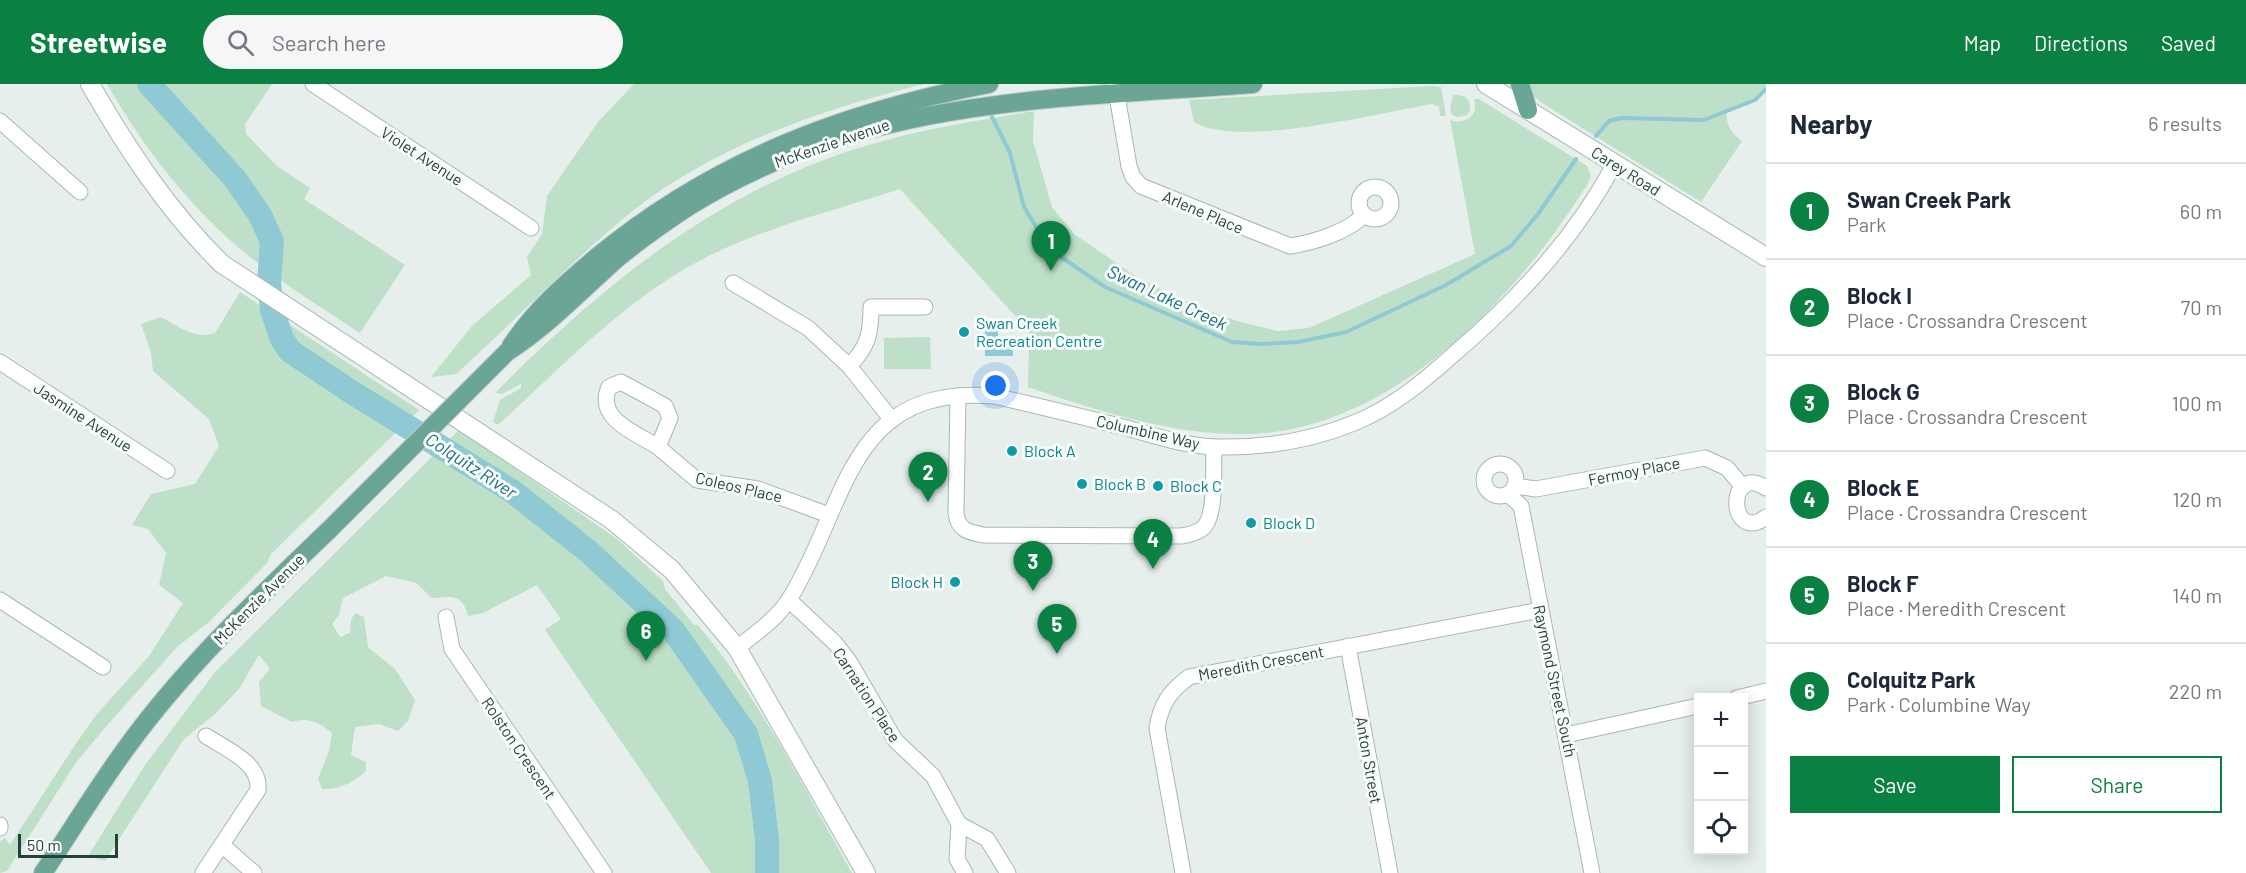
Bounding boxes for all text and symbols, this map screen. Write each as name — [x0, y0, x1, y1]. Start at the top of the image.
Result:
search box — [203, 15, 623, 69]
text: Streetwise — [30, 25, 167, 59]
icon: search — [224, 26, 257, 59]
text: Search here — [272, 29, 386, 55]
text: Map — [1964, 30, 2001, 55]
text: Directions — [2034, 30, 2128, 55]
text: Saved — [2161, 30, 2216, 55]
text: Nearby — [1790, 108, 1872, 139]
text: 6 results — [2148, 111, 2222, 135]
street label: McKenzie Avenue — [772, 114, 892, 171]
street label: Violet Avenue — [378, 122, 467, 189]
street label: Carey Road — [1588, 142, 1664, 199]
street label: Arlene Place — [1160, 186, 1247, 237]
text: Swan Creek Park — [1847, 186, 2011, 212]
text: 1 — [1806, 199, 1813, 223]
text: 60 m — [2180, 199, 2222, 223]
text: Park — [1847, 212, 1886, 236]
pin: 1 — [1032, 222, 1070, 271]
water label: Swan Lake Creek — [1104, 260, 1231, 335]
text: Block I — [1847, 282, 1912, 308]
text: 2 — [1804, 295, 1815, 319]
text: 70 m — [2181, 295, 2222, 319]
text: Place · Crossandra Crescent — [1847, 308, 2088, 332]
place label: Swan Creek Recreation Centre — [976, 313, 1102, 350]
marker: Swan Creek Recreation Centre — [957, 325, 971, 339]
your location — [981, 371, 1010, 400]
street label: Jasmine Avenue — [30, 378, 136, 455]
text: Block G — [1847, 378, 1920, 404]
text: 3 — [1804, 391, 1815, 415]
text: 100 m — [2172, 391, 2222, 415]
text: Place · Crossandra Crescent — [1847, 404, 2088, 428]
street label: Columbine Way — [1094, 410, 1202, 453]
water label: Colquitz River — [422, 428, 522, 503]
place label: Block A — [1024, 441, 1076, 460]
marker: Block A — [1005, 444, 1019, 458]
pin: 2 — [908, 452, 948, 502]
street label: Fermoy Place — [1586, 452, 1681, 489]
street label: Coleos Place — [694, 467, 784, 506]
place label: Block B — [1094, 474, 1146, 493]
text: Block E — [1847, 474, 1919, 500]
place label: Block C — [1170, 476, 1222, 495]
marker: Block B — [1075, 477, 1089, 491]
marker: Block C — [1151, 479, 1165, 493]
text: 4 — [1803, 487, 1816, 511]
text: 120 m — [2172, 487, 2222, 511]
text: Place · Crossandra Crescent — [1847, 500, 2088, 524]
place label: Block D — [1263, 513, 1315, 532]
marker: Block D — [1244, 516, 1258, 530]
pin: 4 — [1134, 520, 1172, 569]
pin: 3 — [1014, 542, 1052, 591]
street label: McKenzie Avenue — [209, 549, 308, 648]
text: Block F — [1847, 570, 1919, 596]
place label: Block H — [891, 572, 943, 591]
marker: Block H — [948, 575, 962, 589]
text: 5 — [1804, 583, 1815, 607]
text: 140 m — [2172, 583, 2222, 607]
text: Place · Meredith Crescent — [1847, 596, 2066, 620]
street label: Raymond Street South — [1530, 603, 1581, 759]
pin: 5 — [1038, 604, 1076, 654]
pin: 6 — [626, 612, 666, 661]
street label: Meredith Crescent — [1197, 641, 1325, 684]
street label: Carnation Place — [830, 644, 905, 746]
text: Colquitz Park — [1847, 666, 1976, 692]
text: 6 — [1804, 679, 1815, 703]
text: 220 m — [2169, 679, 2222, 703]
text: Park · Columbine Way — [1847, 692, 2031, 716]
street label: Rolston Crescent — [478, 693, 560, 802]
map controls — [1694, 693, 1748, 855]
button: + — [1694, 693, 1748, 747]
street label: Anton Street — [1352, 715, 1387, 805]
button: − — [1694, 747, 1748, 801]
button: Save — [1790, 756, 2000, 813]
button: Share — [2012, 756, 2222, 813]
button: locate — [1694, 801, 1748, 855]
scale bar — [18, 831, 118, 858]
text: 50 m — [27, 835, 61, 854]

